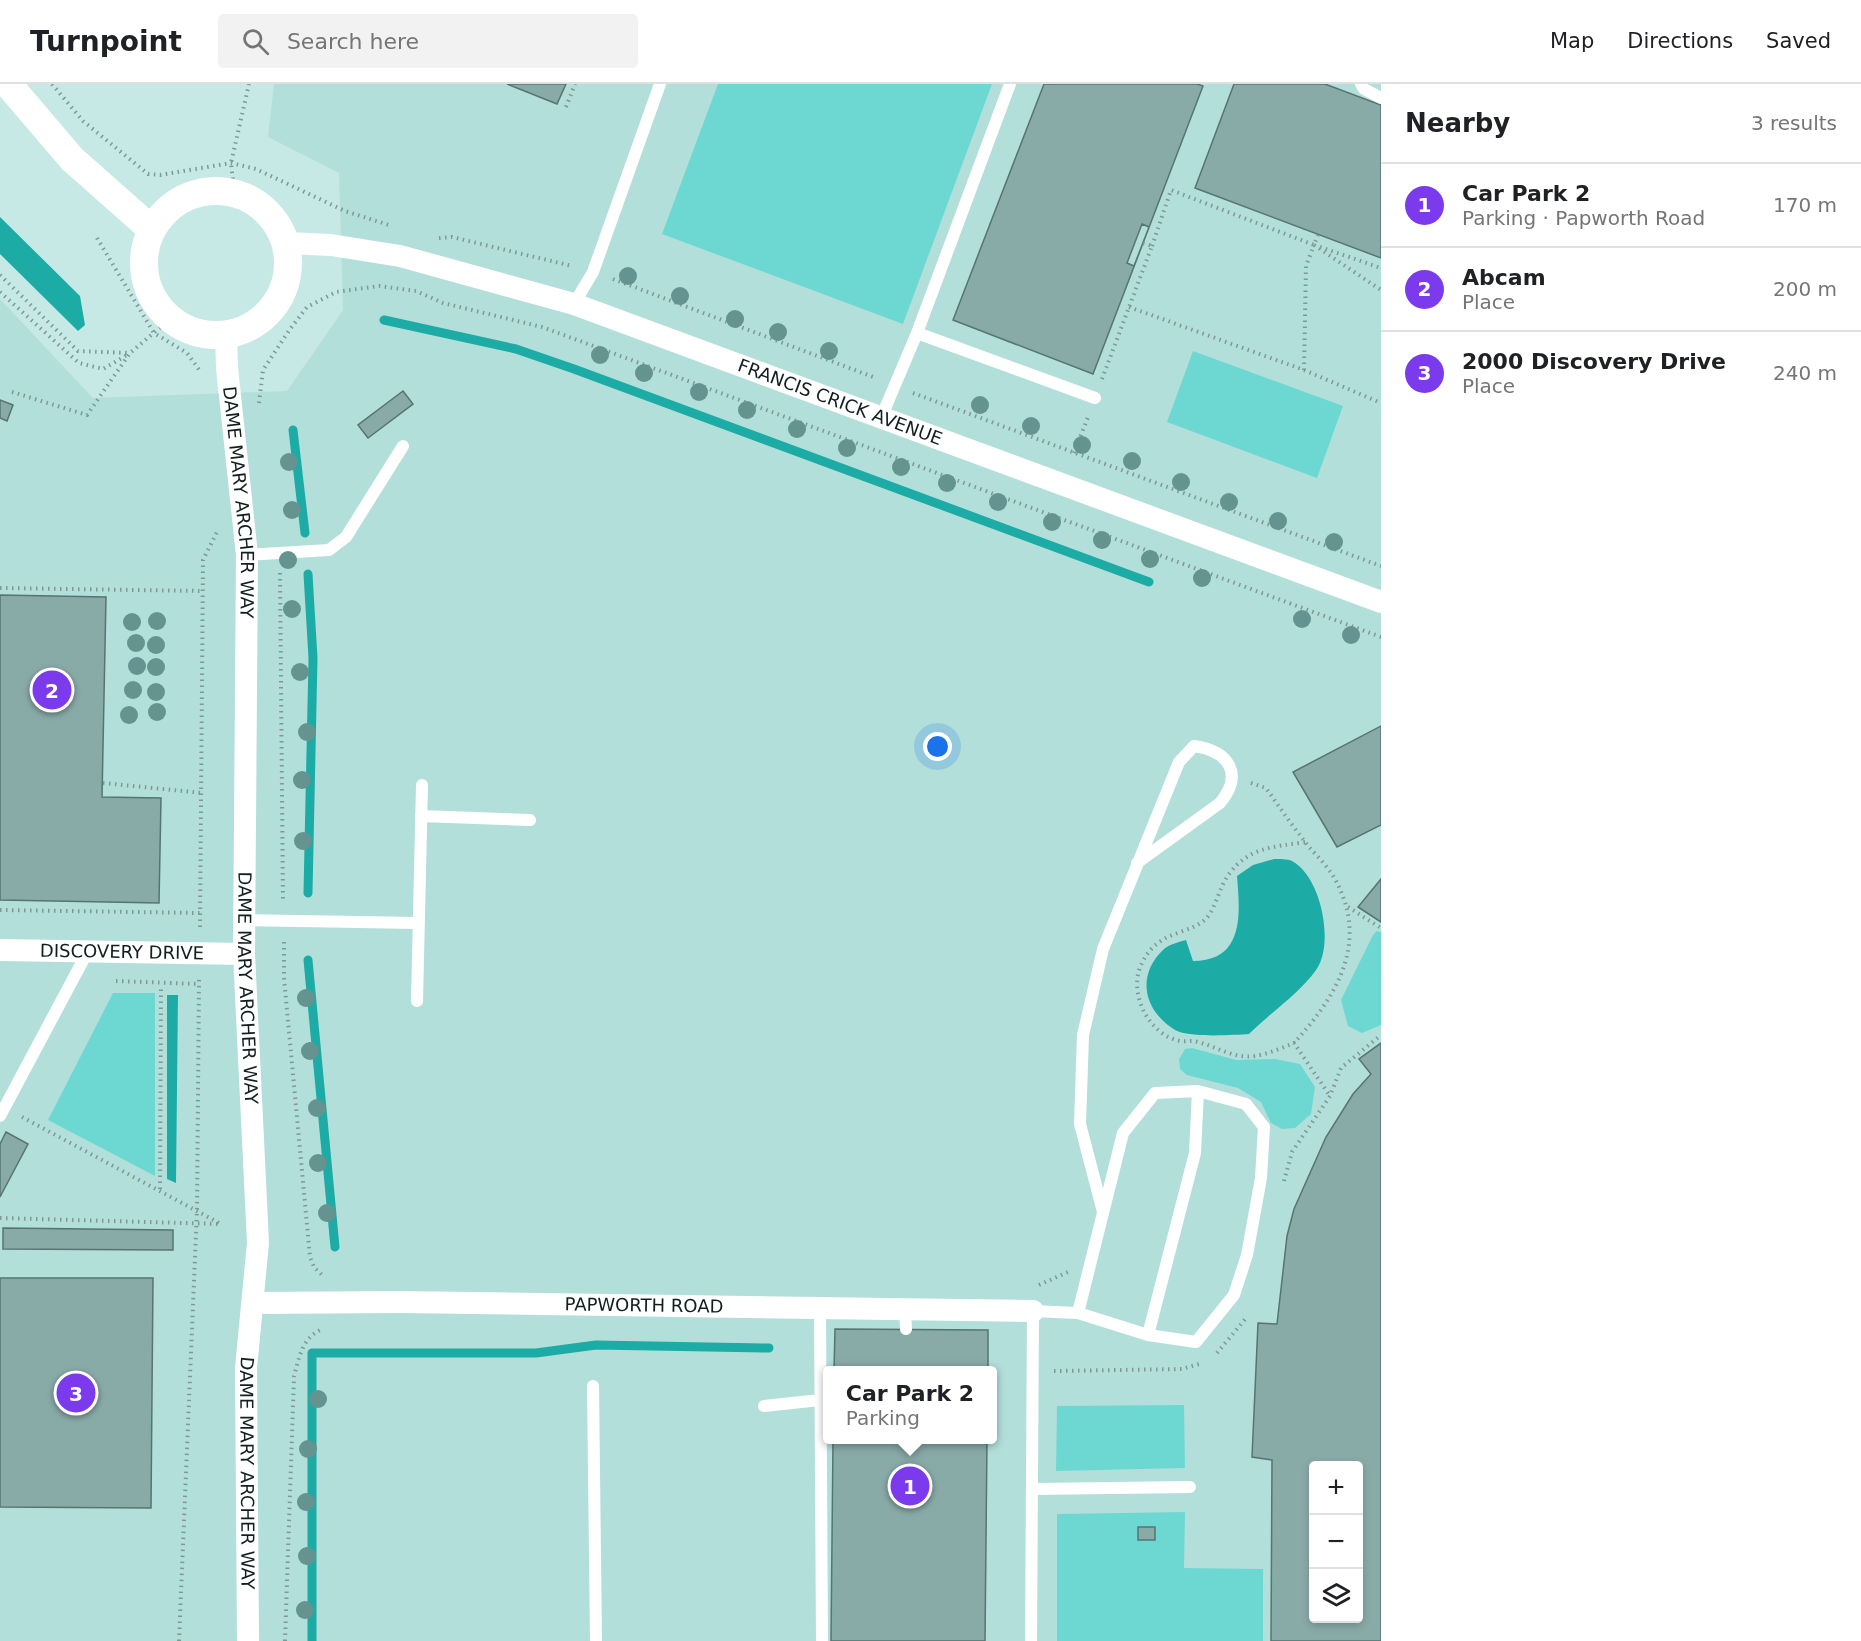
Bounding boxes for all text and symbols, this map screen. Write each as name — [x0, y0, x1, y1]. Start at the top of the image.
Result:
search box — [218, 14, 638, 68]
text: Turnpoint — [30, 25, 182, 58]
icon: search — [239, 25, 272, 58]
text: Search here — [287, 29, 419, 54]
text: Map — [1550, 29, 1594, 53]
text: Directions — [1627, 29, 1733, 53]
text: Saved — [1766, 29, 1831, 53]
text: Nearby — [1405, 108, 1510, 138]
text: 3 results — [1751, 111, 1837, 135]
text: Car Park 2 — [1462, 181, 1590, 206]
text: 1 — [1418, 193, 1431, 217]
text: 170 m — [1773, 193, 1837, 217]
text: Parking · Papworth Road — [1462, 206, 1705, 230]
text: Abcam — [1462, 265, 1546, 290]
text: 2 — [1418, 277, 1431, 301]
text: 200 m — [1773, 277, 1837, 301]
text: Place — [1462, 290, 1515, 314]
text: 2000 Discovery Drive — [1462, 349, 1726, 374]
street label: FRANCIS CRICK AVENUE — [735, 354, 945, 449]
text: 3 — [1418, 361, 1431, 385]
text: 240 m — [1773, 361, 1837, 385]
text: Place — [1462, 374, 1515, 398]
street label: DAME MARY ARCHER WAY — [219, 385, 258, 619]
pin: 2 — [32, 668, 72, 712]
your location — [923, 732, 952, 761]
street label: DAME MARY ARCHER WAY — [234, 871, 262, 1106]
street label: DISCOVERY DRIVE — [40, 940, 204, 963]
street label: PAPWORTH ROAD — [564, 1293, 724, 1317]
street label: DAME MARY ARCHER WAY — [236, 1356, 259, 1591]
popup — [823, 1366, 997, 1444]
pin: 3 — [56, 1370, 96, 1416]
text: Car Park 2 — [846, 1381, 974, 1406]
text: Parking — [846, 1406, 920, 1430]
map controls — [1309, 1461, 1363, 1623]
button: + — [1309, 1461, 1363, 1515]
pin: 1 — [890, 1464, 930, 1508]
button: − — [1309, 1515, 1363, 1569]
button: layers — [1309, 1569, 1363, 1623]

